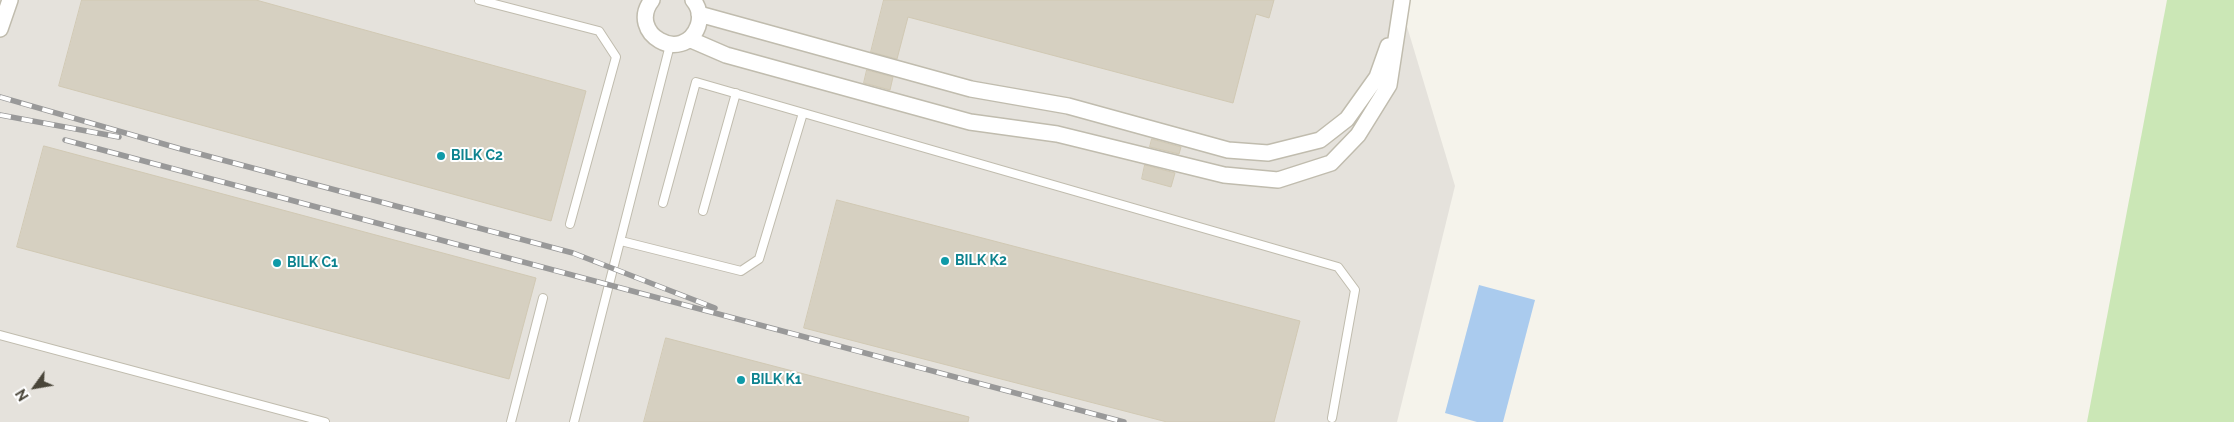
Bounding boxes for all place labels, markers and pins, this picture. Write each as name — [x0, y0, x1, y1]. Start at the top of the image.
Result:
place label: BILK C2 — [451, 148, 503, 164]
marker: BILK C2 — [435, 150, 447, 162]
place label: BILK K2 — [955, 253, 1007, 269]
place label: BILK C1 — [287, 255, 338, 271]
marker: BILK K2 — [939, 255, 951, 267]
marker: BILK C1 — [271, 257, 283, 269]
place label: BILK K1 — [751, 372, 802, 388]
marker: BILK K1 — [735, 374, 747, 386]

